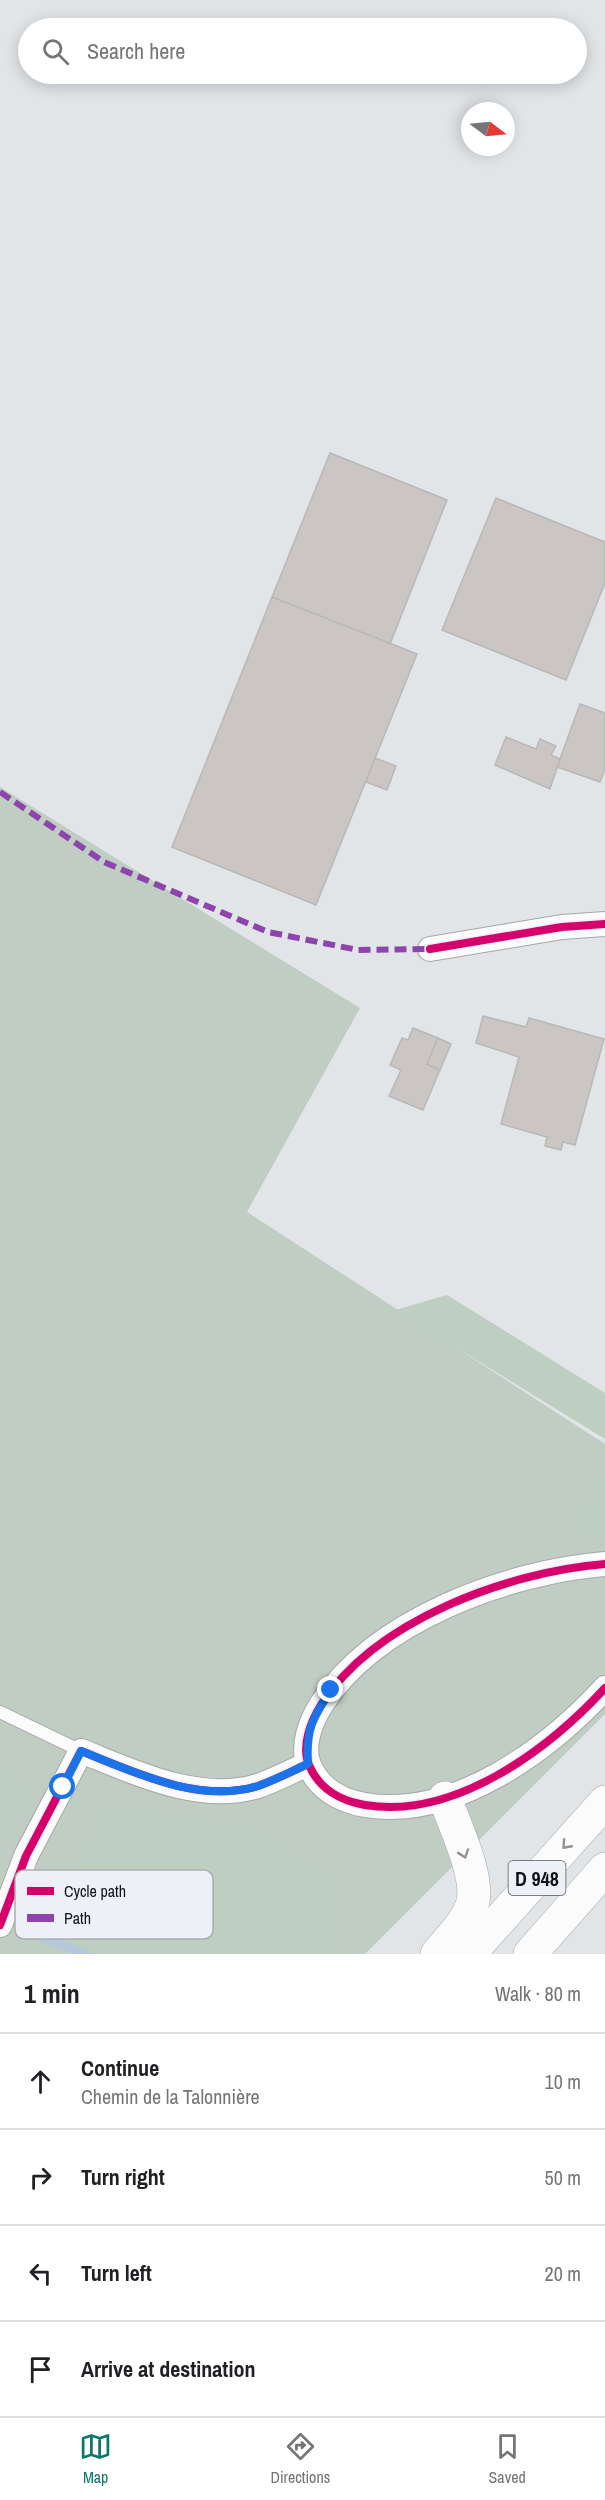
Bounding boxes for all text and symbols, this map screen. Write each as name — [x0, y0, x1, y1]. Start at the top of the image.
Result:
search box — [18, 18, 587, 84]
icon: search — [39, 35, 72, 68]
text: Search here — [87, 36, 185, 66]
north arrow — [461, 102, 515, 156]
route end — [317, 1676, 343, 1702]
route start — [49, 1773, 75, 1799]
one-way arrow — [562, 1839, 573, 1849]
one-way arrow — [457, 1848, 470, 1858]
road number: D 948 — [508, 1861, 566, 1895]
legend — [15, 1870, 213, 1939]
text: Cycle path — [64, 1880, 126, 1902]
text: Path — [64, 1907, 91, 1929]
text: 1 min — [24, 1976, 80, 2011]
text: Walk · 80 m — [495, 1980, 581, 2007]
text: Continue — [81, 2053, 159, 2083]
icon: ahead — [24, 2065, 57, 2098]
text: 10 m — [545, 2068, 581, 2095]
text: Chemin de la Talonnière — [81, 2083, 260, 2110]
icon: right — [24, 2161, 57, 2194]
text: Turn right — [81, 2162, 165, 2192]
text: 50 m — [545, 2164, 581, 2191]
icon: left — [24, 2257, 57, 2290]
text: Turn left — [81, 2258, 152, 2288]
text: 20 m — [545, 2260, 581, 2287]
icon: arrive — [24, 2353, 57, 2386]
text: Arrive at destination — [81, 2354, 255, 2384]
tab: Map — [79, 2430, 112, 2488]
tab: Directions — [270, 2430, 330, 2488]
tab: Saved — [489, 2430, 526, 2488]

